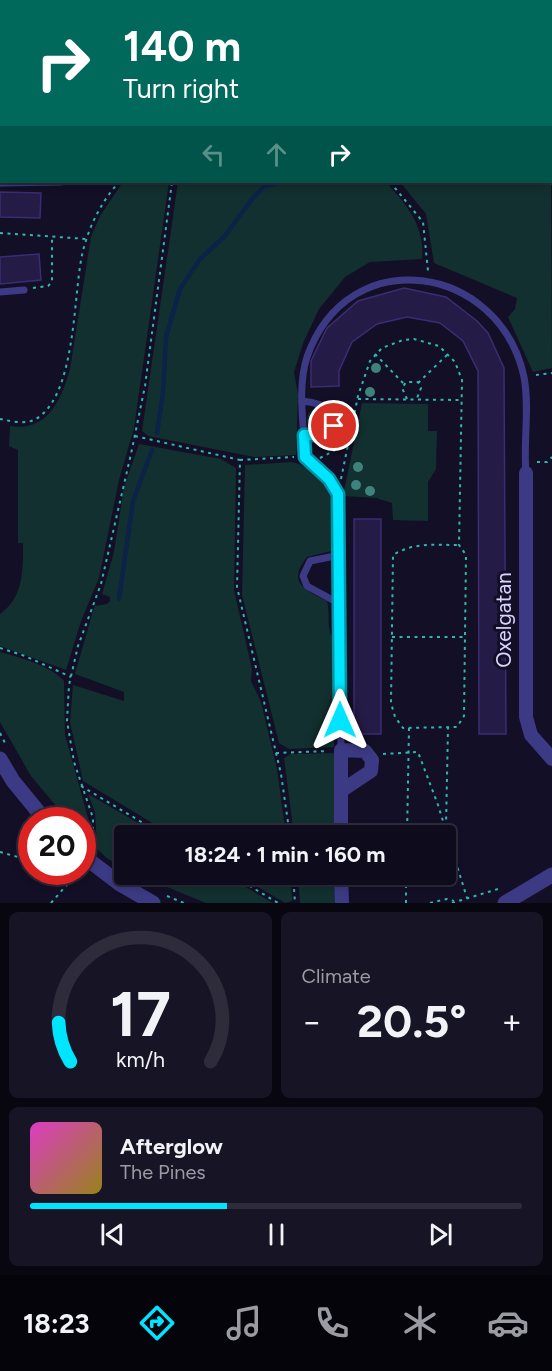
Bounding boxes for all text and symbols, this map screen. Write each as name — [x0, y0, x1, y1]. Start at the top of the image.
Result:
text: 140 m — [123, 21, 241, 72]
icon: right — [24, 24, 102, 102]
text: Turn right — [123, 72, 239, 105]
icon: left — [197, 138, 230, 171]
icon: ahead — [260, 138, 293, 171]
icon: right — [323, 138, 356, 171]
pin — [308, 400, 359, 451]
icon: arrive — [317, 409, 350, 442]
street label: Oxelgatan — [491, 572, 516, 668]
position arrow — [308, 688, 372, 752]
speed limit sign: 20 — [18, 807, 96, 885]
text: 18:24 · 1 min · 160 m — [184, 841, 386, 868]
text: Climate — [302, 964, 371, 988]
text: 17 — [110, 977, 171, 1052]
text: 20.5° — [357, 994, 467, 1048]
text: − — [302, 1002, 322, 1041]
text: + — [501, 1002, 522, 1041]
text: km/h — [116, 1047, 165, 1072]
text: Afterglow — [120, 1133, 223, 1160]
text: The Pines — [120, 1160, 206, 1184]
icon: previous — [96, 1218, 129, 1251]
icon: pause — [260, 1218, 293, 1251]
icon: next — [424, 1218, 457, 1251]
icon: directions — [136, 1302, 178, 1344]
icon: music — [223, 1302, 265, 1344]
icon: phone — [311, 1302, 353, 1344]
icon: climate — [399, 1302, 441, 1344]
icon: car — [487, 1302, 529, 1344]
text: 18:23 — [23, 1307, 90, 1340]

